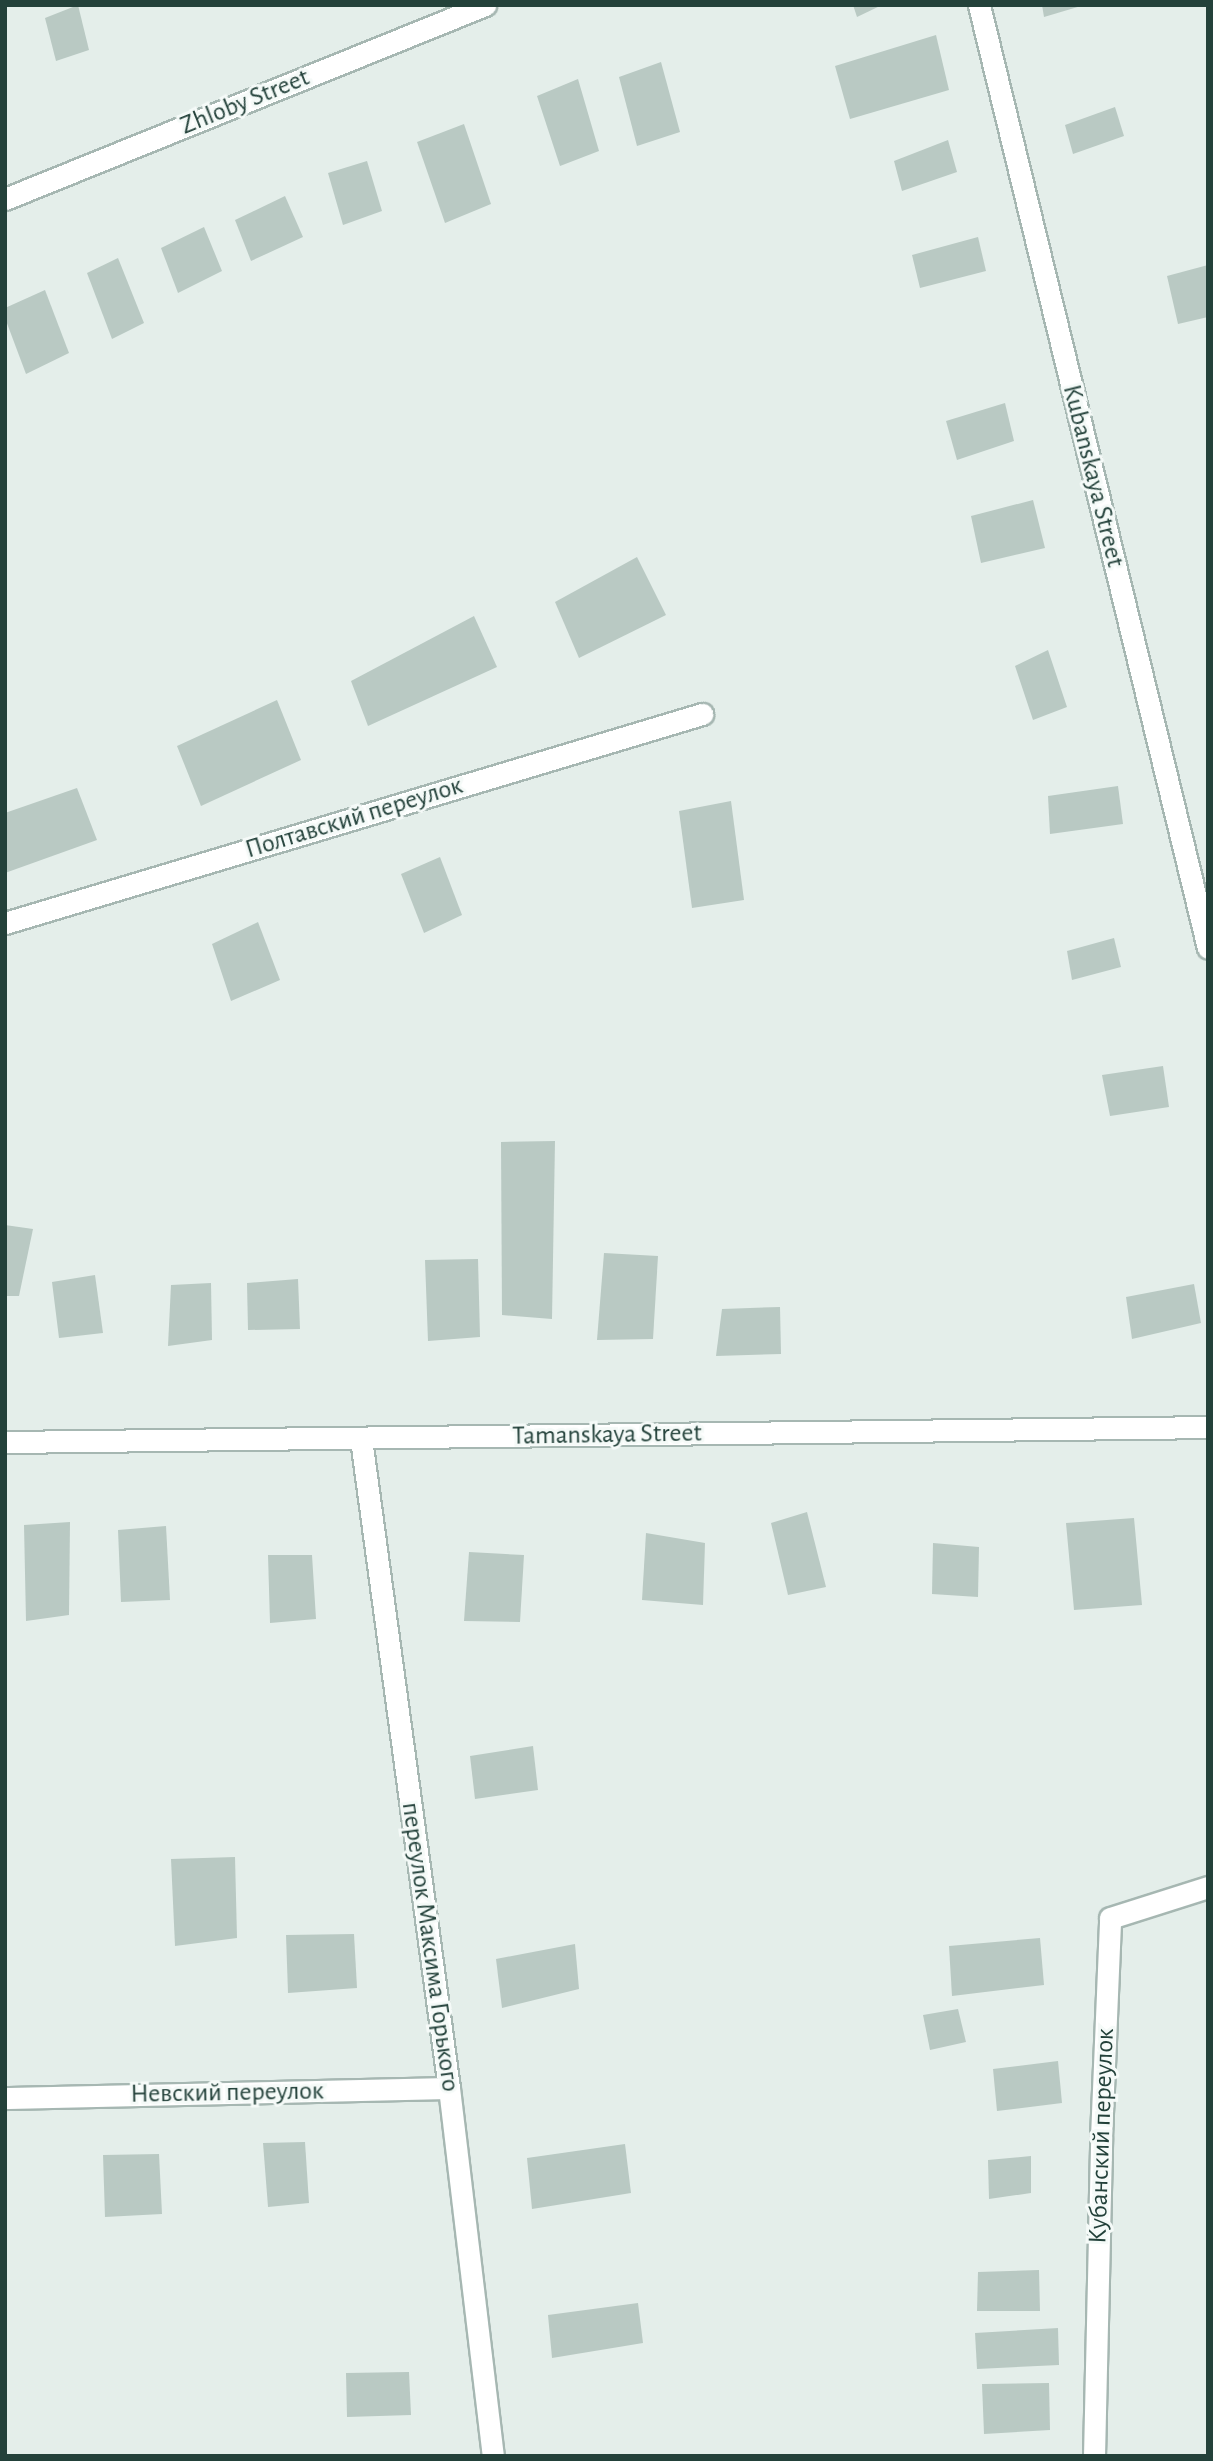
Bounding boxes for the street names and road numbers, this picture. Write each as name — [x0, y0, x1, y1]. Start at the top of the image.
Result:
street label: Zhloby Street — [176, 62, 314, 142]
street label: Kubanskaya Street — [1055, 382, 1131, 570]
street label: Полтавский переулок — [242, 770, 466, 866]
street label: Tamanskaya Street — [512, 1418, 702, 1452]
street label: переулок Максима Горького — [394, 1800, 466, 2094]
street label: Кубанский переулок — [1083, 2028, 1121, 2244]
street label: Невский переулок — [130, 2076, 324, 2110]

